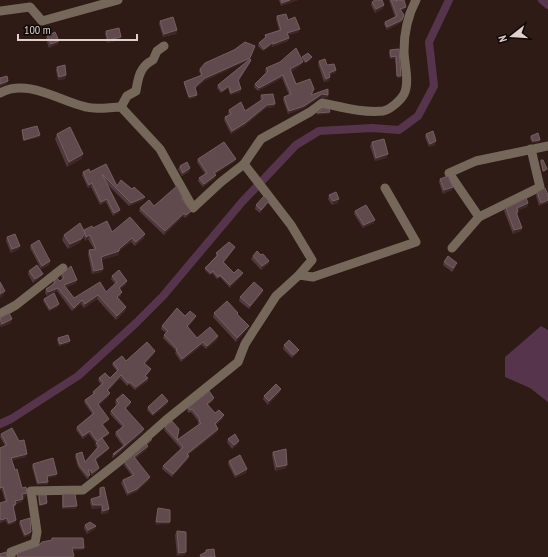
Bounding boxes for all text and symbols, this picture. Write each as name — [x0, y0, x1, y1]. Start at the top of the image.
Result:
scale bar — [18, 16, 137, 42]
north arrow — [492, 16, 532, 56]
text: 100 m — [24, 22, 51, 37]
text: N — [495, 34, 510, 44]

